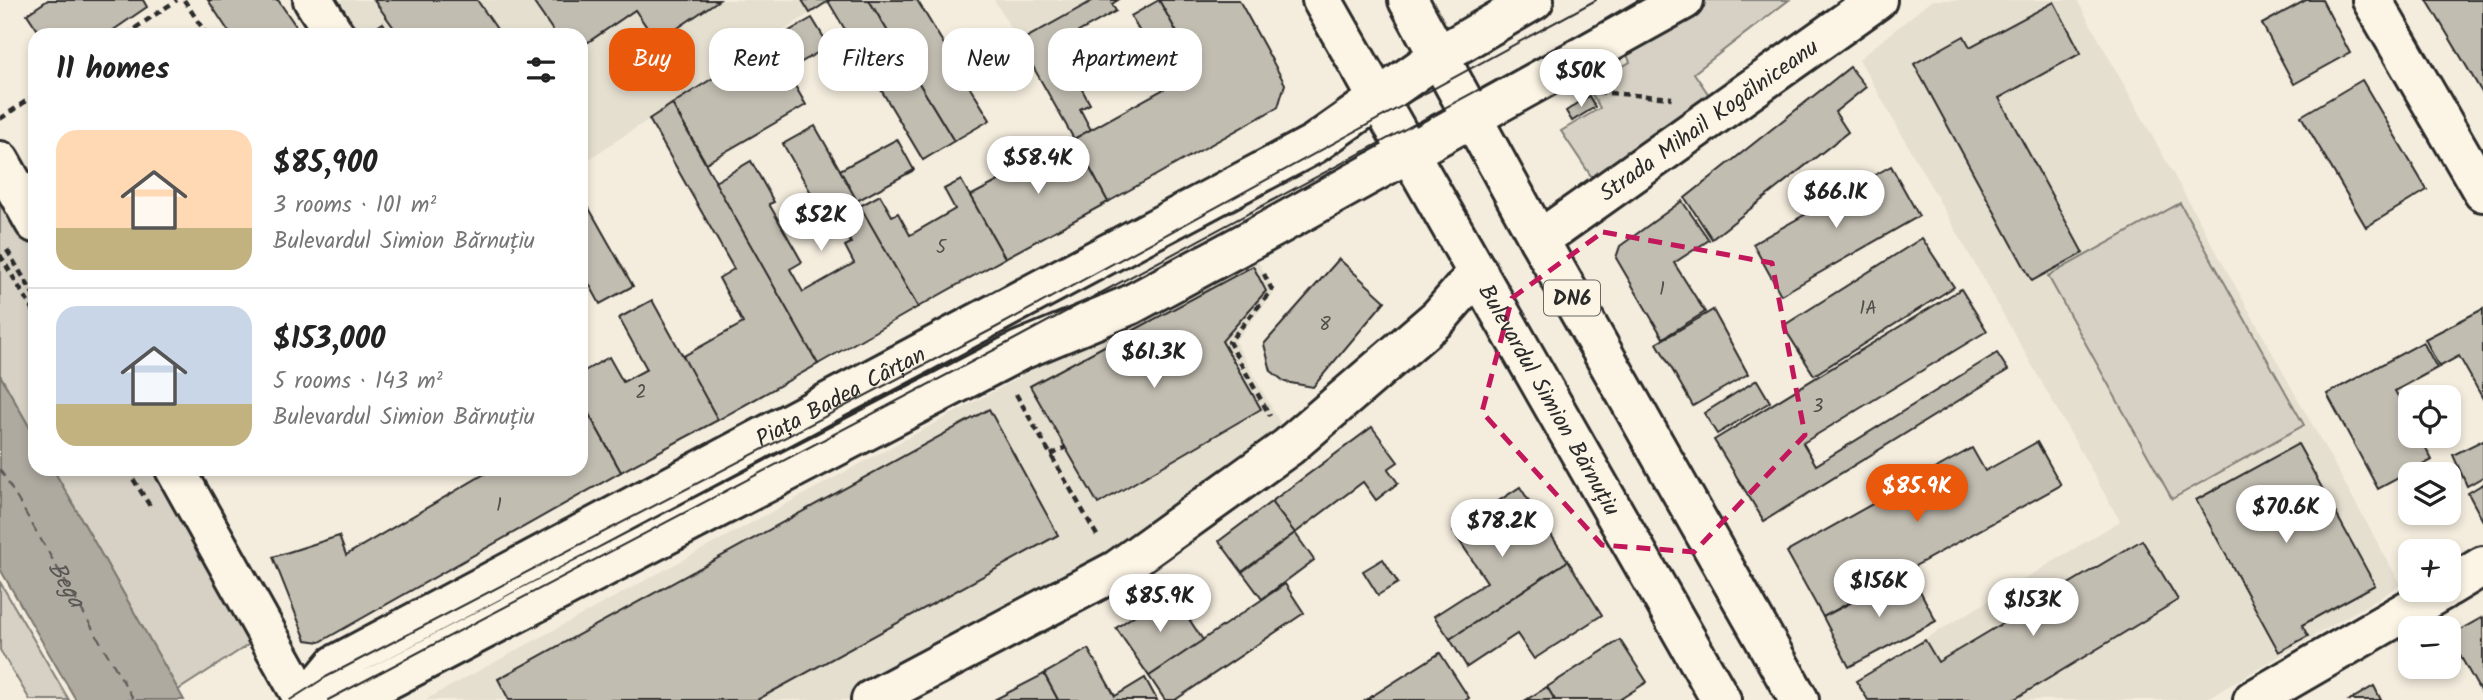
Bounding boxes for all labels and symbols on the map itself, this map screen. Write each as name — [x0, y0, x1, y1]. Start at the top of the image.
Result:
street label: Strada Mihail Kogălniceanu — [1592, 31, 1827, 212]
pin: $50K — [1540, 50, 1622, 109]
pin: $58.4K — [981, 136, 1095, 196]
pin: $66.1K — [1779, 170, 1893, 230]
pin: $52K — [780, 194, 862, 253]
house number: 5 — [936, 233, 948, 263]
house number: 1 — [1659, 275, 1665, 305]
street label: Bulevardul Simion Bărnuțiu — [1468, 278, 1629, 523]
road number: DN6 — [1544, 280, 1600, 316]
house number: 1A — [1859, 294, 1877, 324]
house number: 8 — [1319, 310, 1331, 340]
pin: $61.3K — [1097, 330, 1211, 390]
street label: Piața Badea Cârțan — [750, 338, 933, 458]
house number: 2 — [635, 378, 647, 408]
house number: 3 — [1813, 392, 1824, 422]
pin: $85.9K — [1860, 464, 1974, 524]
pin: $70.6K — [2229, 486, 2343, 545]
house number: 1 — [496, 491, 502, 521]
pin: $78.2K — [1445, 500, 1559, 559]
water label: Bega — [36, 554, 95, 617]
pin: $156K — [1830, 560, 1928, 619]
pin: $85.9K — [1103, 574, 1217, 634]
pin: $153K — [1984, 578, 2082, 638]

